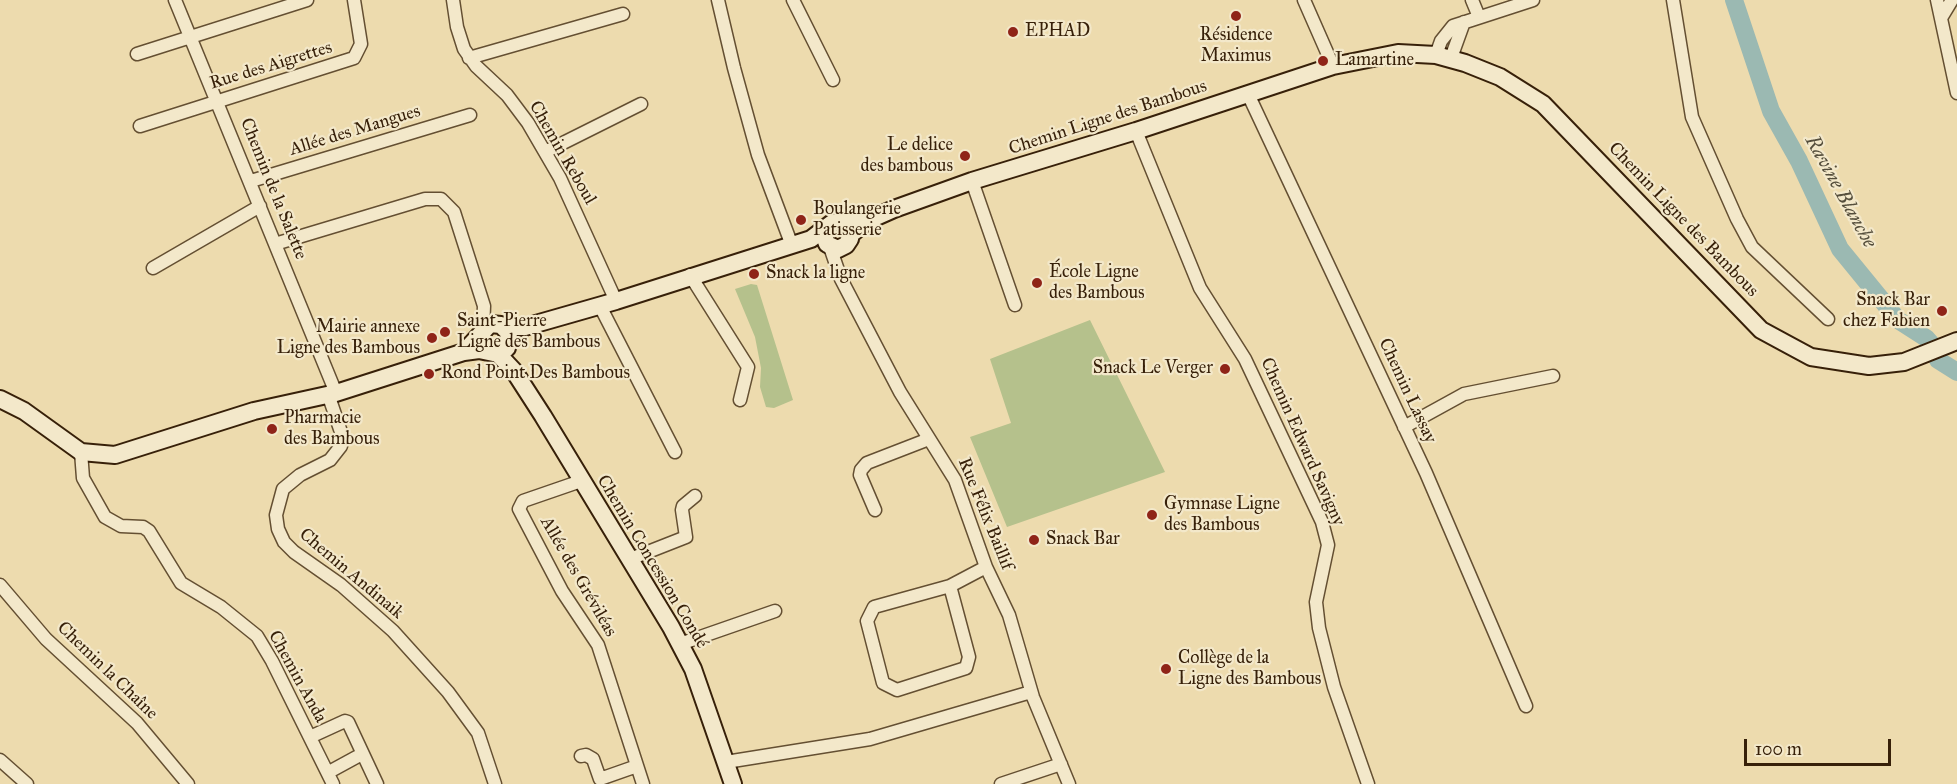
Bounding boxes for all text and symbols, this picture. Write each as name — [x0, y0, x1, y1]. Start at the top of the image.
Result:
marker: Résidence Maximus — [1229, 9, 1243, 23]
place label: EPHAD — [1025, 21, 1090, 43]
marker: EPHAD — [1006, 25, 1020, 39]
place label: Résidence Maximus — [1200, 25, 1272, 68]
street label: Rue des Aigrettes — [207, 37, 335, 95]
place label: Lamartine — [1335, 50, 1414, 72]
marker: Lamartine — [1316, 54, 1330, 68]
street label: Chemin Ligne des Bambous — [1006, 76, 1210, 160]
street label: Chemin Reboul — [524, 97, 600, 209]
street label: Allée des Mangues — [287, 101, 423, 161]
street label: Chemin de la Salette — [235, 115, 311, 263]
water label: Ravine Blanche — [1799, 132, 1881, 252]
place label: Le delice des bambous — [861, 135, 953, 178]
street label: Chemin Ligne des Bambous — [1603, 138, 1763, 302]
marker: Le delice des bambous — [958, 149, 972, 163]
place label: Boulangerie Patisserie — [813, 199, 901, 242]
marker: Boulangerie Patisserie — [794, 213, 808, 227]
place label: École Ligne des Bambous — [1049, 262, 1145, 304]
place label: Snack la ligne — [766, 263, 865, 285]
marker: Snack la ligne — [747, 267, 761, 281]
marker: École Ligne des Bambous — [1030, 276, 1044, 290]
place label: Snack Bar chez Fabien — [1843, 290, 1930, 332]
marker: Snack Bar chez Fabien — [1935, 304, 1949, 318]
place label: Saint-Pierre Ligne des Bambous — [457, 311, 600, 354]
place label: Mairie annexe Ligne des Bambous — [277, 317, 420, 360]
marker: Saint-Pierre Ligne des Bambous — [438, 325, 452, 339]
marker: Mairie annexe Ligne des Bambous — [425, 331, 439, 345]
street label: Chemin Lassay — [1373, 335, 1441, 447]
street label: Chemin Edward Savigny — [1255, 355, 1349, 529]
place label: Snack Le Verger — [1093, 358, 1213, 380]
marker: Snack Le Verger — [1218, 362, 1232, 376]
place label: Rond Point Des Bambous — [441, 363, 630, 385]
marker: Rond Point Des Bambous — [422, 367, 436, 381]
place label: Pharmacie des Bambous — [284, 408, 380, 450]
marker: Pharmacie des Bambous — [265, 422, 279, 436]
street label: Rue Félix Baillif — [953, 455, 1017, 573]
street label: Chemin Concession Condé — [592, 471, 712, 653]
place label: Gymnase Ligne des Bambous — [1164, 494, 1280, 536]
marker: Gymnase Ligne des Bambous — [1145, 508, 1159, 522]
street label: Allée des Gréviléas — [535, 513, 621, 641]
street label: Chemin Andinaik — [294, 524, 408, 624]
place label: Snack Bar — [1046, 529, 1120, 551]
marker: Snack Bar — [1027, 533, 1041, 547]
street label: Chemin la Chaîne — [52, 617, 162, 725]
street label: Chemin Anda — [263, 627, 331, 727]
place label: Collège de la Ligne des Bambous — [1178, 648, 1321, 690]
marker: Collège de la Ligne des Bambous — [1159, 662, 1173, 676]
scale bar — [1747, 727, 1894, 765]
text: 100 m — [1755, 738, 1802, 760]

